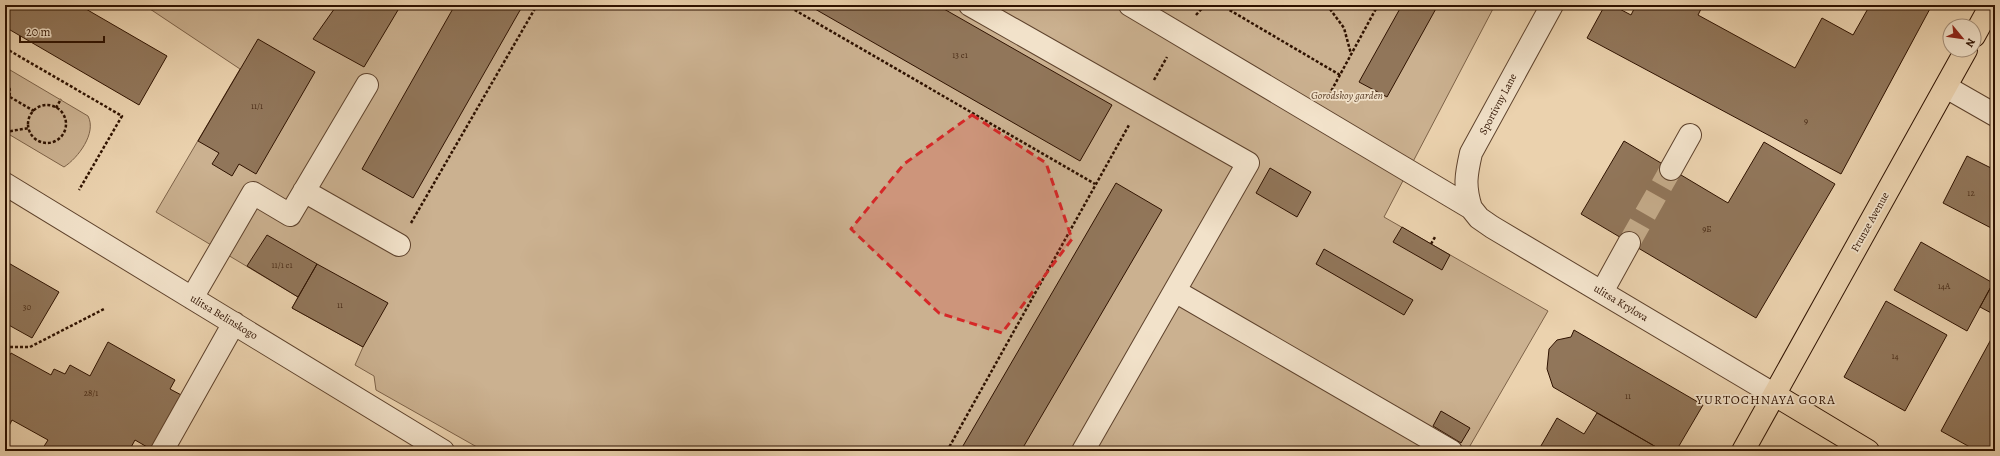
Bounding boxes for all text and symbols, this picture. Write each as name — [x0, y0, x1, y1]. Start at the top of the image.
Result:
scale bar — [20, 18, 104, 44]
north arrow — [1942, 18, 1982, 58]
text: 20 m — [26, 24, 50, 40]
text: N — [1962, 35, 1979, 50]
house number: 13 с1 — [952, 49, 968, 61]
street label: Sportivny Lane — [1476, 71, 1521, 137]
park label: Gorodskoy garden — [1311, 88, 1384, 103]
house number: 11/1 — [251, 100, 263, 112]
house number: 9 — [1804, 115, 1808, 127]
house number: 12 — [1967, 187, 1975, 199]
street label: Frunze Avenue — [1847, 189, 1893, 255]
house number: 9Б — [1702, 223, 1712, 235]
house number: 11/1 с1 — [272, 259, 292, 271]
house number: 14А — [1938, 280, 1951, 292]
street label: ulitsa Krylova — [1591, 281, 1652, 326]
street label: ulitsa Belinskogo — [187, 291, 261, 343]
house number: 11 — [337, 299, 343, 311]
house number: 30 — [23, 301, 31, 313]
house number: 14 — [1891, 350, 1899, 362]
house number: 28/1 — [84, 387, 98, 399]
house number: 11 — [1625, 390, 1631, 402]
district label: YURTOCHNAYA GORA — [1695, 391, 1836, 408]

